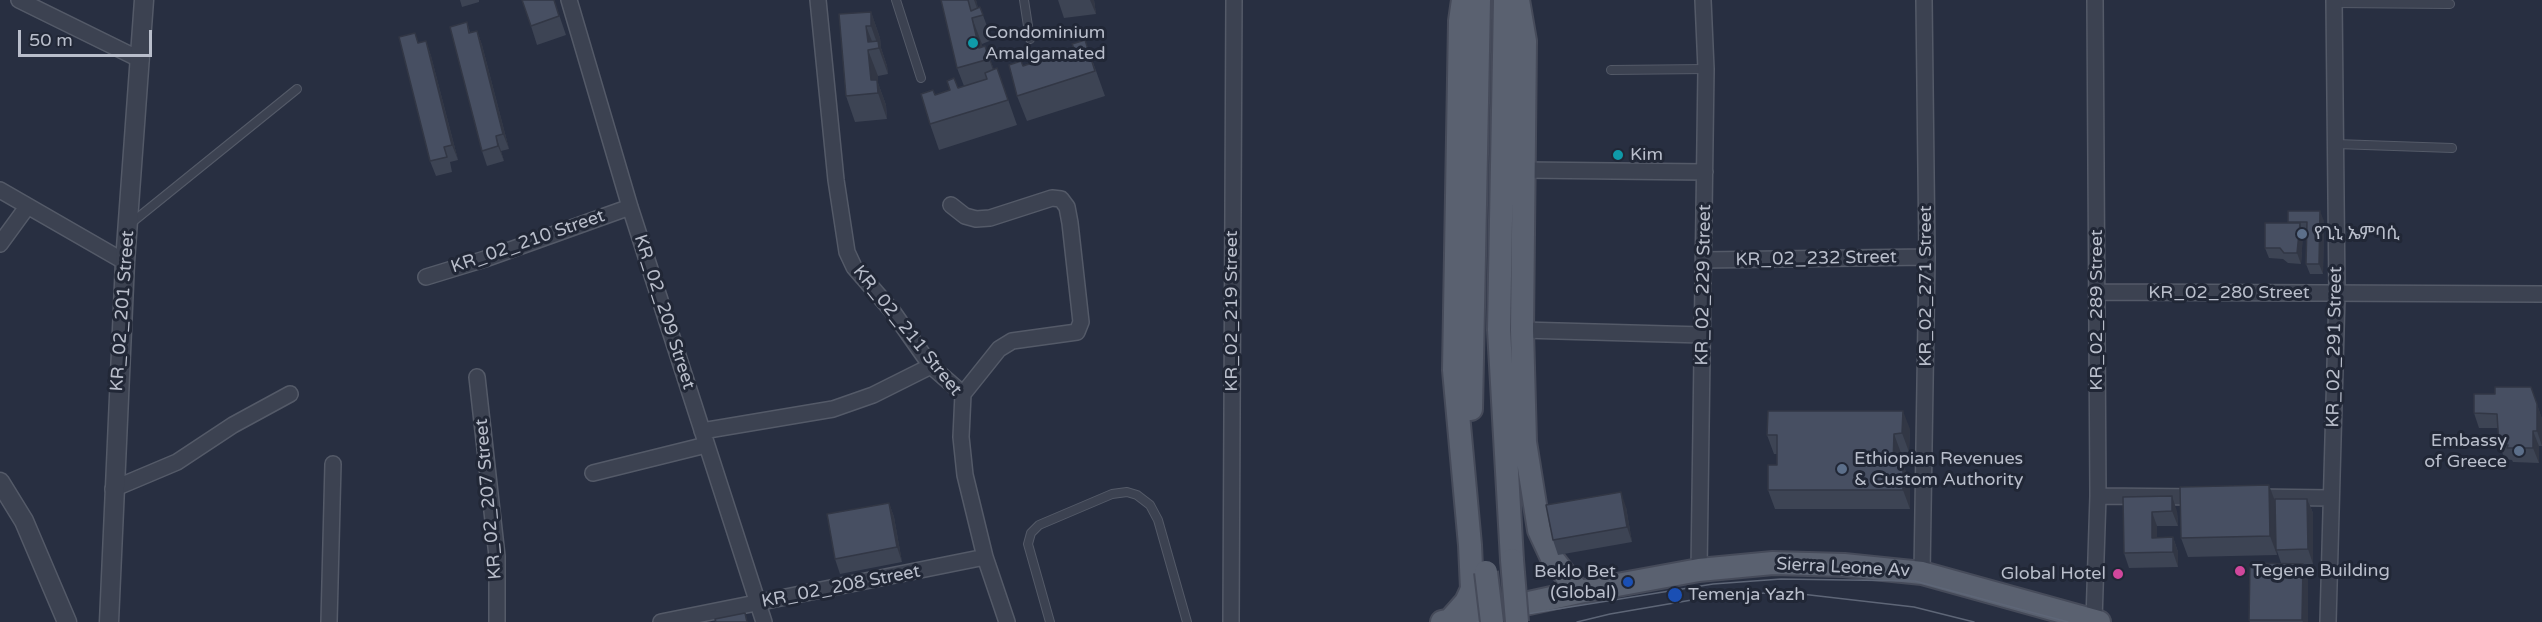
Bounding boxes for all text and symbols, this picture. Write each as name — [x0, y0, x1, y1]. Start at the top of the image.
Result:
scale bar — [21, 18, 154, 56]
place label: Condominium Amalgamated — [985, 22, 1106, 64]
text: 50 m — [29, 29, 73, 51]
marker: Condominium Amalgamated — [966, 36, 980, 50]
place label: Kim — [1630, 144, 1663, 166]
marker: Kim — [1611, 148, 1625, 162]
street label: KR_02_229 Street — [1692, 204, 1716, 366]
street label: KR_02_271 Street — [1915, 205, 1937, 367]
street label: KR_02_210 Street — [448, 206, 608, 278]
place label: የጊኒ ኤምባሲ — [2314, 223, 2400, 245]
marker: የጊኒ ኤምባሲ — [2295, 227, 2309, 241]
street label: KR_02_289 Street — [2086, 229, 2108, 391]
street label: KR_02_201 Street — [107, 230, 139, 392]
street label: KR_02_219 Street — [1221, 230, 1243, 392]
street label: KR_02_209 Street — [629, 232, 699, 392]
street label: KR_02_232 Street — [1735, 247, 1897, 271]
street label: KR_02_211 Street — [848, 261, 966, 401]
street label: KR_02_291 Street — [2323, 266, 2347, 428]
street label: KR_02_280 Street — [2148, 282, 2310, 304]
street label: KR_02_207 Street — [471, 418, 507, 580]
place label: Embassy of Greece — [2424, 430, 2507, 472]
marker: Embassy of Greece — [2512, 444, 2526, 458]
place label: Ethiopian Revenues & Custom Authority — [1854, 448, 2023, 490]
marker: Ethiopian Revenues & Custom Authority — [1835, 462, 1849, 476]
street label: Sierra Leone Av — [1776, 554, 1910, 582]
place label: Tegene Building — [2252, 560, 2390, 582]
street label: KR_02_208 Street — [760, 561, 922, 613]
place label: Beklo Bet (Global) — [1534, 561, 1616, 604]
place label: Global Hotel — [2001, 563, 2106, 585]
marker: Tegene Building — [2233, 564, 2247, 578]
marker: Global Hotel — [2111, 567, 2125, 581]
marker: Beklo Bet (Global) — [1621, 575, 1635, 589]
place label: Temenja Yazh — [1688, 584, 1805, 606]
marker: Temenja Yazh — [1666, 586, 1684, 604]

